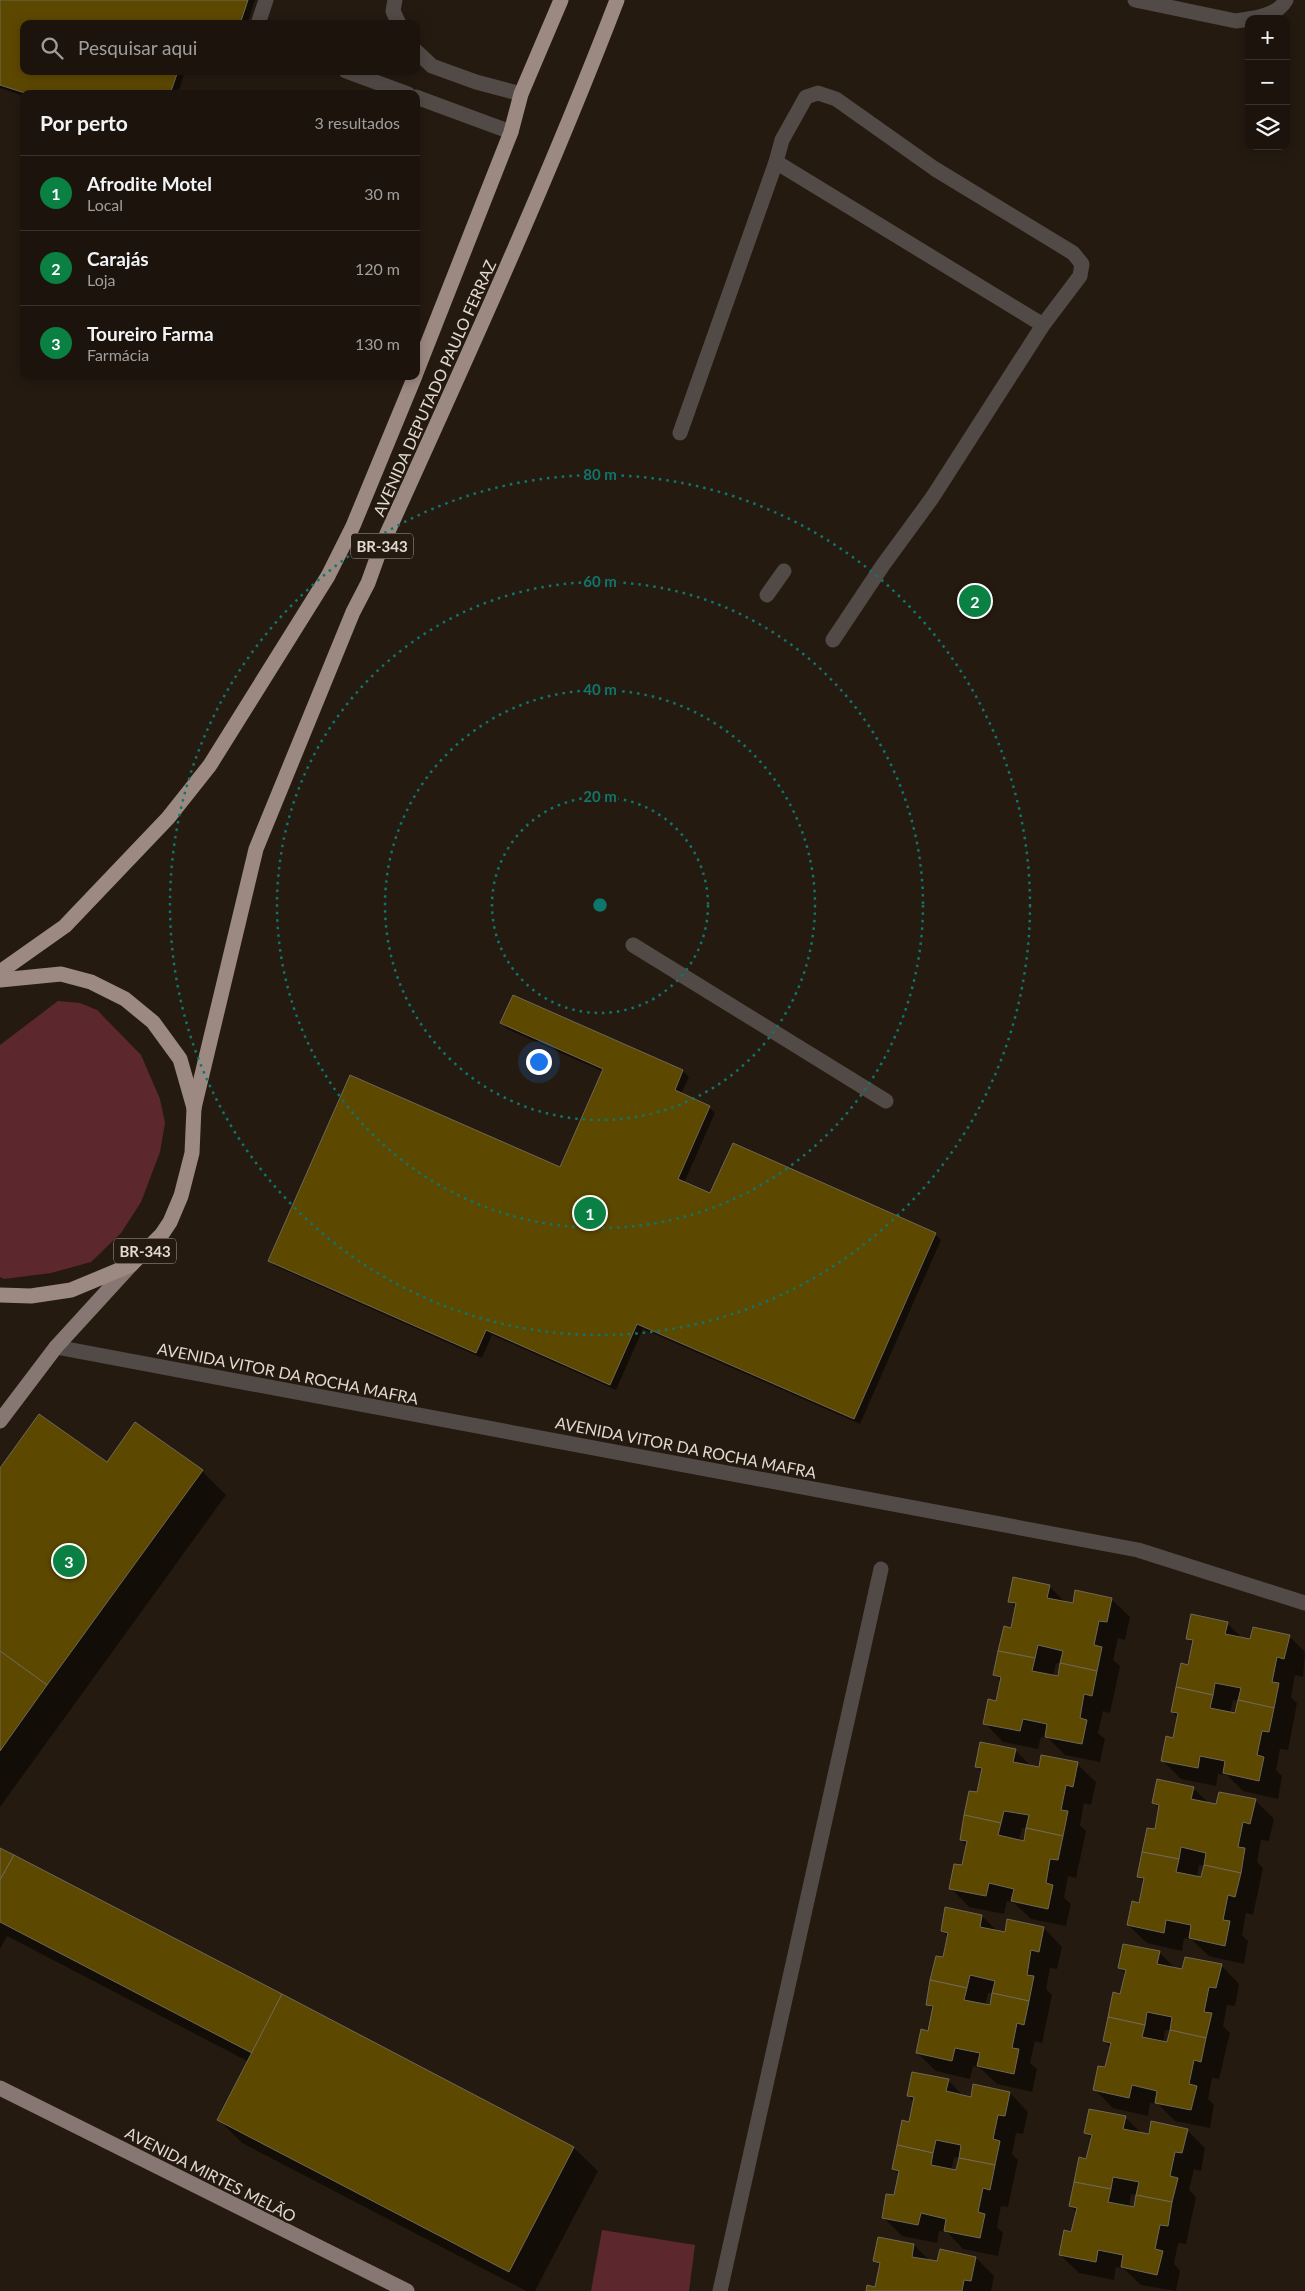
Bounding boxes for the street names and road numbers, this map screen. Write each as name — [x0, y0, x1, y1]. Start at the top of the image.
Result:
street label: AVENIDA DEPUTADO PAULO FERRAZ — [369, 257, 499, 519]
road number: BR-343 — [351, 534, 413, 558]
road number: BR-343 — [114, 1238, 176, 1264]
street label: AVENIDA VITOR DA ROCHA MAFRA — [156, 1338, 420, 1408]
street label: AVENIDA VITOR DA ROCHA MAFRA — [554, 1412, 818, 1482]
street label: AVENIDA MIRTES MELÃO — [122, 2123, 300, 2225]

